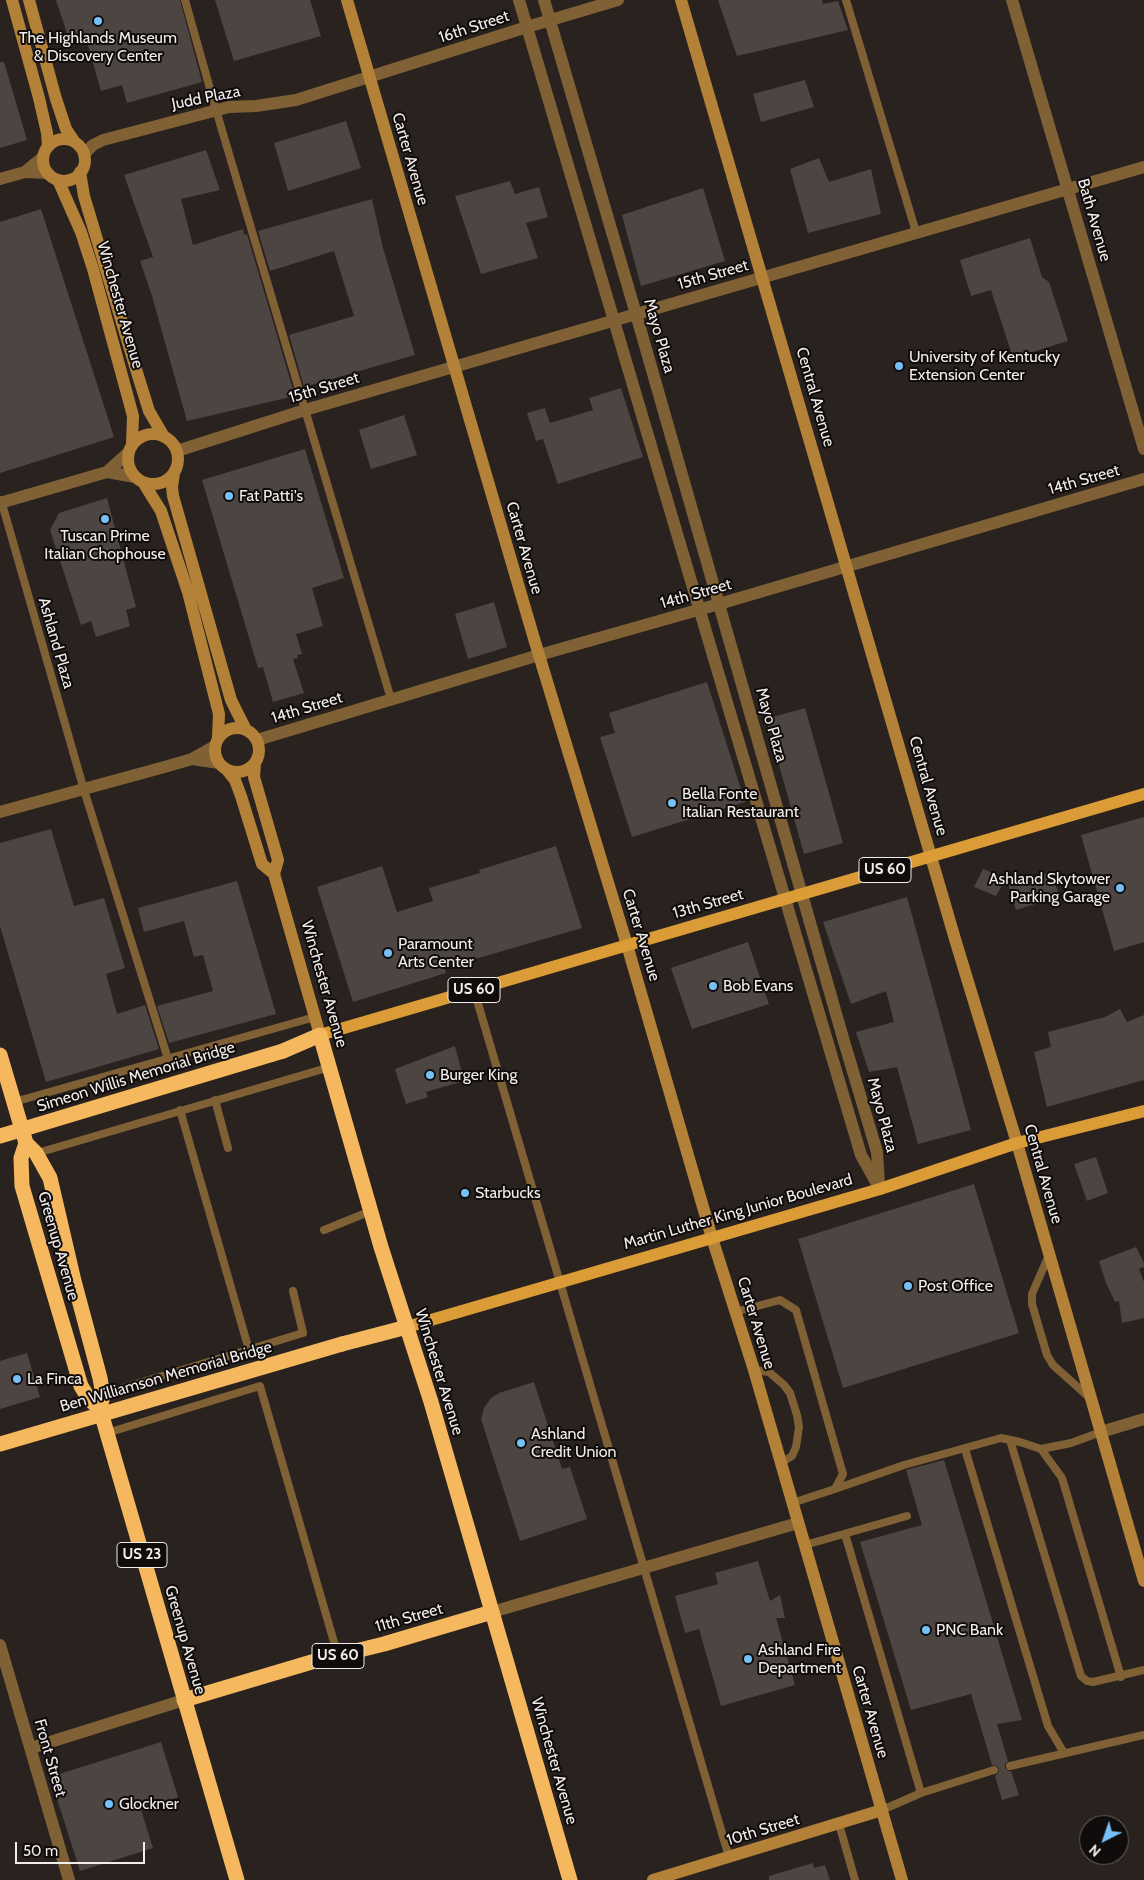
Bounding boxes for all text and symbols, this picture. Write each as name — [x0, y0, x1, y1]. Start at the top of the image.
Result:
street label: 16th Street — [436, 7, 512, 47]
marker: The Highlands Museum & Discovery Center — [92, 15, 104, 27]
place label: The Highlands Museum & Discovery Center — [19, 28, 177, 66]
street label: Judd Plaza — [170, 82, 242, 114]
street label: Carter Avenue — [388, 110, 432, 208]
street label: Bath Avenue — [1073, 176, 1115, 264]
street label: Winchester Avenue — [93, 239, 147, 371]
street label: 15th Street — [675, 256, 751, 294]
street label: Mayo Plaza — [639, 297, 679, 375]
street label: Central Avenue — [792, 345, 838, 449]
place label: University of Kentucky Extension Center — [909, 347, 1060, 385]
marker: University of Kentucky Extension Center — [893, 360, 905, 372]
street label: 15th Street — [286, 368, 362, 408]
street label: 14th Street — [1046, 461, 1122, 499]
place label: Fat Patti's — [239, 486, 303, 506]
marker: Fat Patti's — [223, 490, 235, 502]
street label: Carter Avenue — [502, 499, 546, 597]
marker: Tuscan Prime Italian Chophouse — [99, 513, 111, 525]
place label: Tuscan Prime Italian Chophouse — [44, 526, 166, 564]
street label: 14th Street — [658, 575, 734, 613]
street label: Ashland Plaza — [34, 595, 78, 691]
street label: Mayo Plaza — [751, 686, 791, 764]
street label: 14th Street — [269, 688, 345, 728]
street label: Central Avenue — [905, 734, 951, 838]
place label: Bella Fonte Italian Restaurant — [682, 784, 799, 822]
marker: Bella Fonte Italian Restaurant — [666, 797, 678, 809]
road number: US 60 — [859, 858, 911, 882]
place label: Ashland Skytower Parking Garage — [989, 869, 1110, 907]
marker: Ashland Skytower Parking Garage — [1114, 882, 1126, 894]
street label: 13th Street — [670, 885, 746, 923]
street label: Carter Avenue — [618, 887, 664, 983]
street label: Winchester Avenue — [297, 918, 351, 1050]
place label: Paramount Arts Center — [398, 934, 474, 972]
marker: Paramount Arts Center — [382, 947, 394, 959]
place label: Bob Evans — [723, 976, 793, 996]
road number: US 60 — [448, 978, 500, 1002]
marker: Bob Evans — [707, 980, 719, 992]
street label: Simeon Willis Memorial Bridge — [35, 1038, 237, 1116]
place label: Burger King — [440, 1065, 517, 1085]
marker: Burger King — [424, 1069, 436, 1081]
street label: Mayo Plaza — [863, 1076, 901, 1154]
street label: Central Avenue — [1020, 1122, 1066, 1226]
street label: Martin Luther King Junior Boulevard — [621, 1170, 855, 1254]
place label: Starbucks — [475, 1183, 541, 1203]
marker: Starbucks — [459, 1187, 471, 1199]
street label: Greenup Avenue — [33, 1189, 83, 1303]
street label: Carter Avenue — [733, 1275, 779, 1371]
place label: Post Office — [918, 1276, 993, 1296]
marker: Post Office — [902, 1280, 914, 1292]
street label: Winchester Avenue — [411, 1307, 467, 1437]
street label: Ben Williamson Memorial Bridge — [58, 1338, 274, 1416]
place label: La Finca — [27, 1369, 82, 1389]
marker: La Finca — [11, 1373, 23, 1385]
place label: Ashland Credit Union — [531, 1424, 616, 1462]
marker: Ashland Credit Union — [515, 1437, 527, 1449]
road number: US 23 — [117, 1542, 167, 1568]
street label: Greenup Avenue — [160, 1583, 210, 1697]
street label: 11th Street — [373, 1599, 445, 1637]
place label: PNC Bank — [936, 1620, 1003, 1640]
marker: PNC Bank — [920, 1624, 932, 1636]
place label: Ashland Fire Department — [758, 1640, 841, 1678]
road number: US 60 — [312, 1644, 364, 1668]
marker: Ashland Fire Department — [742, 1653, 754, 1665]
street label: Carter Avenue — [848, 1663, 892, 1761]
street label: Winchester Avenue — [527, 1695, 581, 1827]
street label: Front Street — [30, 1717, 70, 1799]
place label: Glockner — [119, 1794, 179, 1814]
marker: Glockner — [103, 1798, 115, 1810]
street label: 10th Street — [724, 1810, 802, 1850]
north arrow — [1079, 1815, 1129, 1865]
scale bar — [18, 1832, 148, 1864]
text: N — [1085, 1841, 1104, 1861]
text: 50 m — [23, 1842, 58, 1860]

